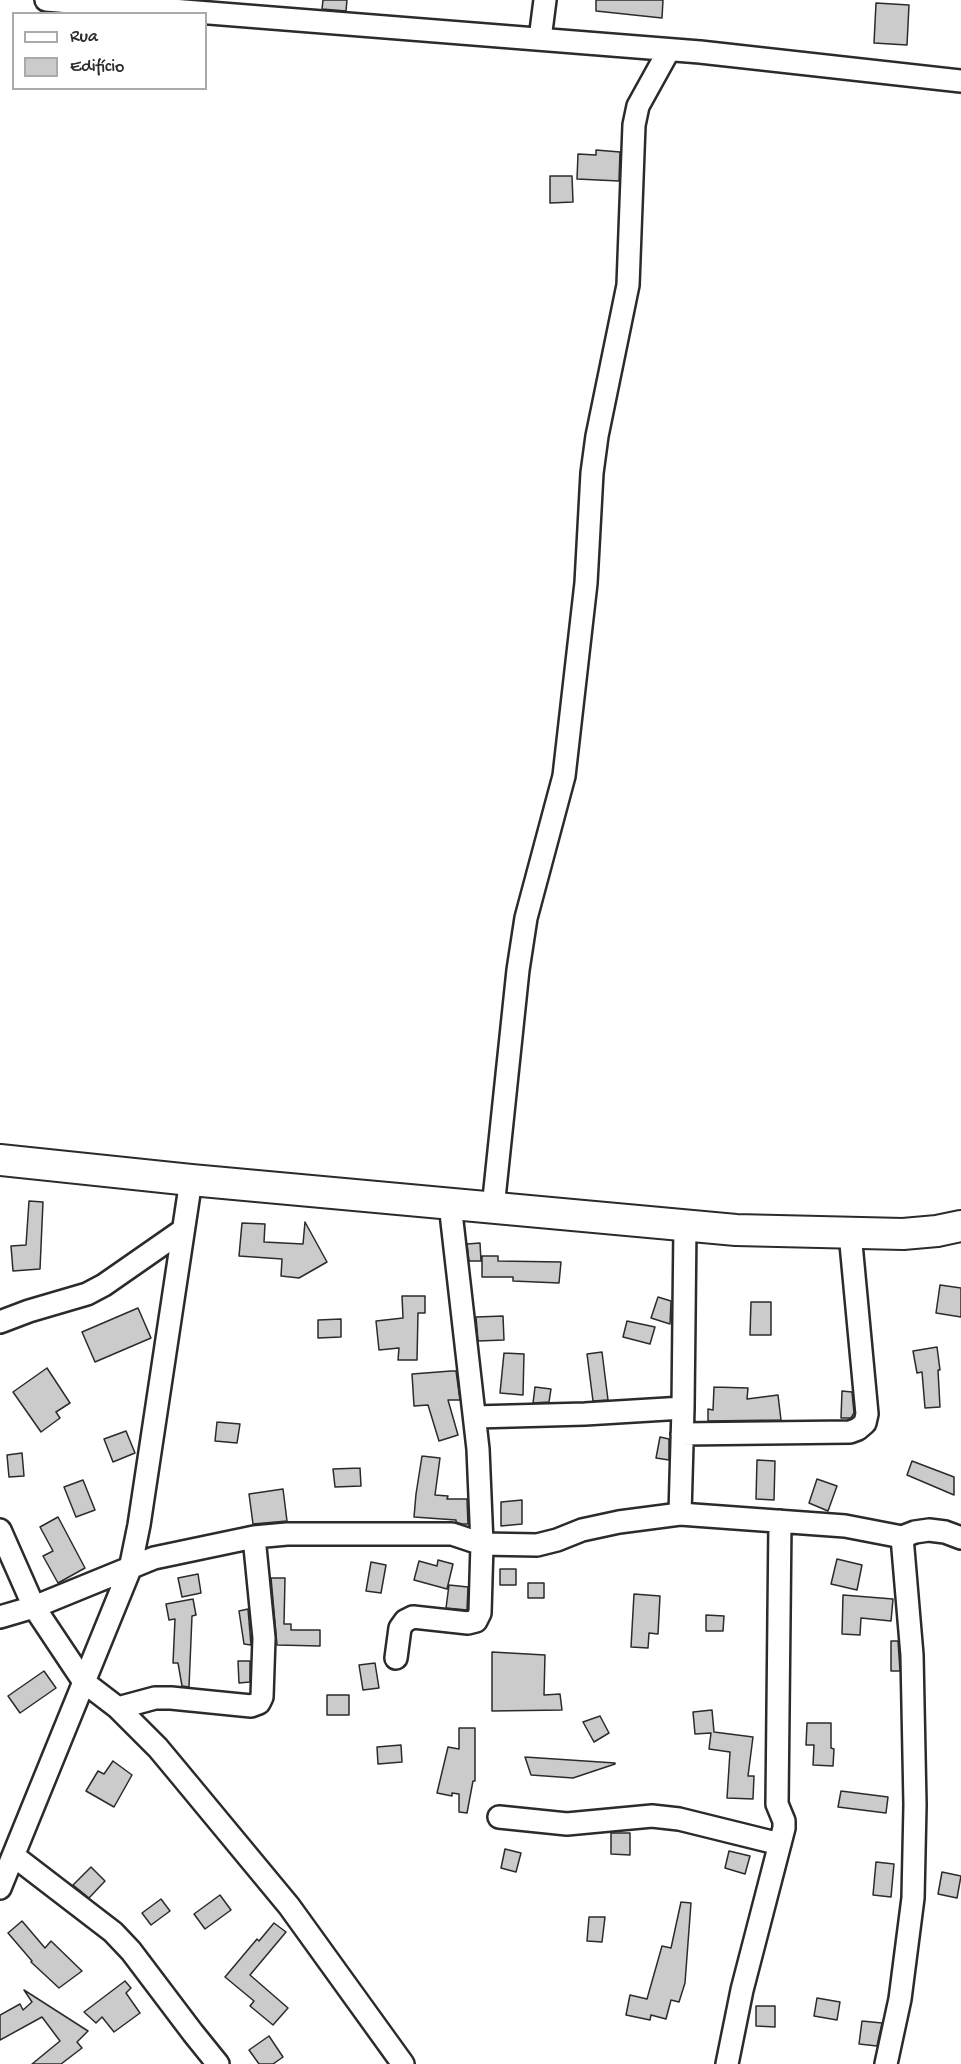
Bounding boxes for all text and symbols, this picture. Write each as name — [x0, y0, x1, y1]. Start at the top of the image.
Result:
legend — [12, 12, 207, 90]
text: Rua — [70, 27, 98, 48]
text: Edifício — [70, 57, 124, 78]

